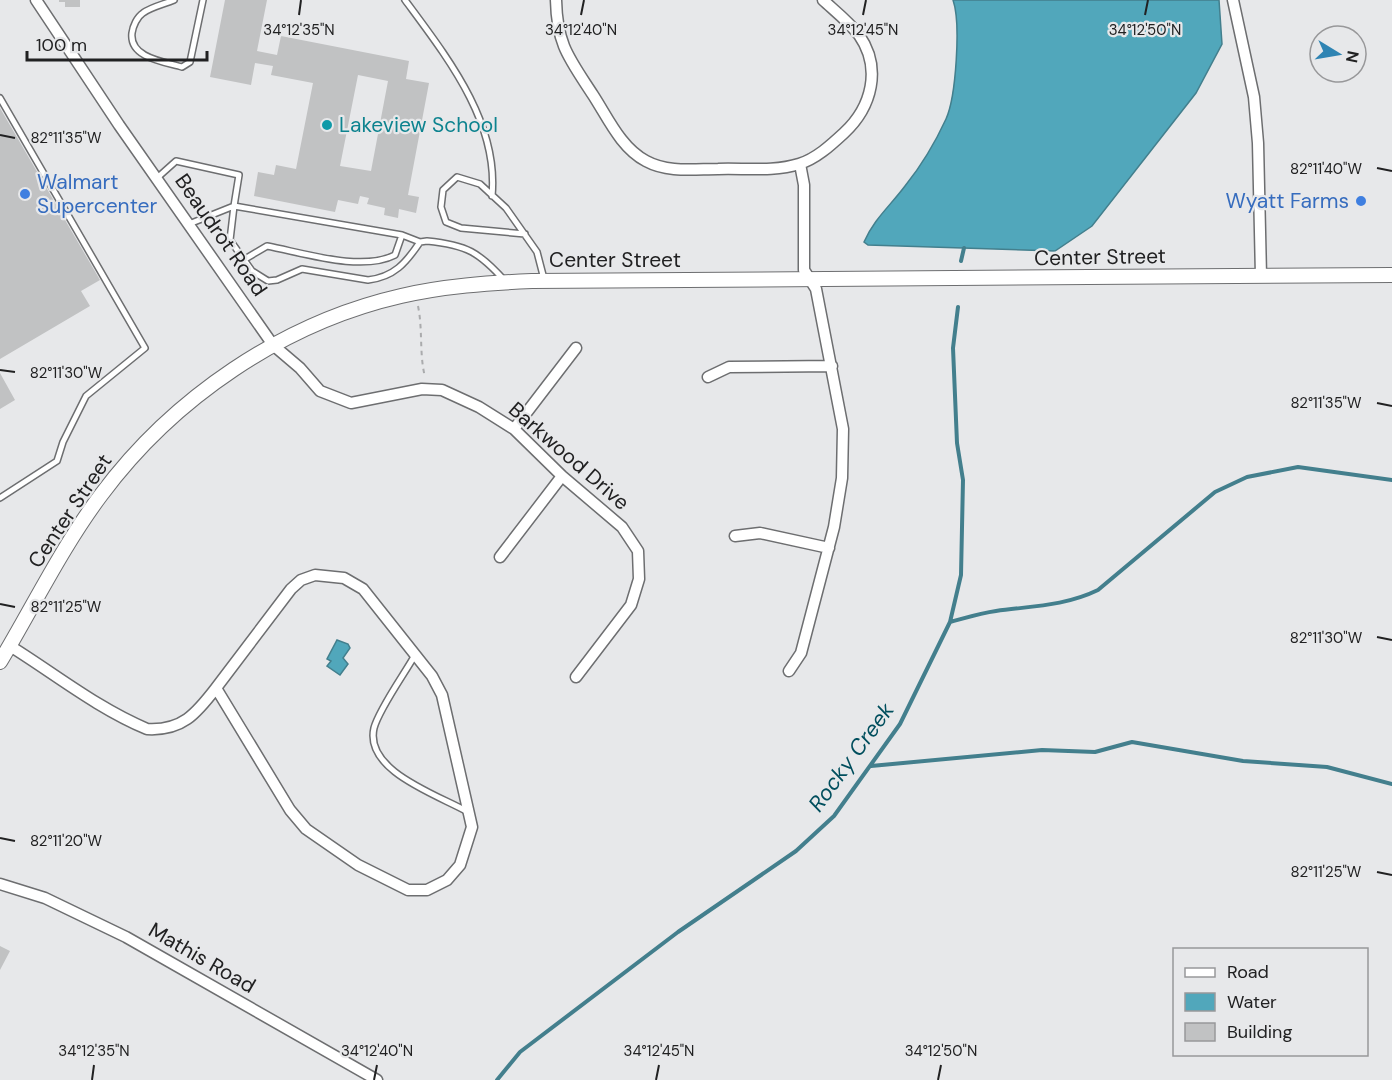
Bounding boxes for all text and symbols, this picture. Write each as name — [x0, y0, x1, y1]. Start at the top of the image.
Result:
text: 34°12'35"N — [263, 20, 335, 40]
text: 34°12'40"N — [545, 20, 617, 40]
text: 34°12'45"N — [828, 20, 898, 40]
text: 34°12'50"N — [1109, 20, 1181, 40]
scale bar — [27, 24, 207, 62]
north arrow — [1308, 24, 1368, 84]
text: 100 m — [36, 33, 87, 57]
text: N — [1341, 49, 1364, 64]
place label: Lakeview School — [339, 111, 498, 139]
marker: Lakeview School — [320, 118, 334, 132]
text: 82°11'35"W — [30, 128, 102, 148]
text: 82°11'40"W — [1290, 159, 1362, 179]
place label: Walmart Supercenter — [37, 168, 158, 220]
street label: Beaudrot Road — [168, 168, 274, 302]
marker: Walmart Supercenter — [18, 187, 32, 201]
place label: Wyatt Farms — [1225, 187, 1349, 215]
marker: Wyatt Farms — [1354, 194, 1368, 208]
street label: Center Street — [1034, 242, 1166, 272]
street label: Center Street — [549, 246, 681, 274]
text: 82°11'30"W — [30, 363, 103, 383]
text: 82°11'35"W — [1290, 393, 1362, 413]
street label: Barkwood Drive — [503, 396, 635, 516]
street label: Center Street — [22, 449, 118, 573]
text: 82°11'25"W — [31, 597, 102, 617]
text: 82°11'30"W — [1290, 628, 1363, 648]
water label: Rocky Creek — [802, 696, 901, 817]
text: 82°11'20"W — [30, 831, 102, 851]
text: 82°11'25"W — [1291, 862, 1362, 882]
street label: Mathis Road — [143, 916, 261, 1000]
legend — [1173, 948, 1368, 1056]
text: Road — [1227, 960, 1269, 984]
text: Water — [1227, 990, 1277, 1014]
text: Building — [1227, 1020, 1292, 1044]
text: 34°12'35"N — [58, 1041, 130, 1061]
text: 34°12'40"N — [341, 1041, 413, 1061]
text: 34°12'45"N — [624, 1041, 694, 1061]
text: 34°12'50"N — [905, 1041, 977, 1061]

